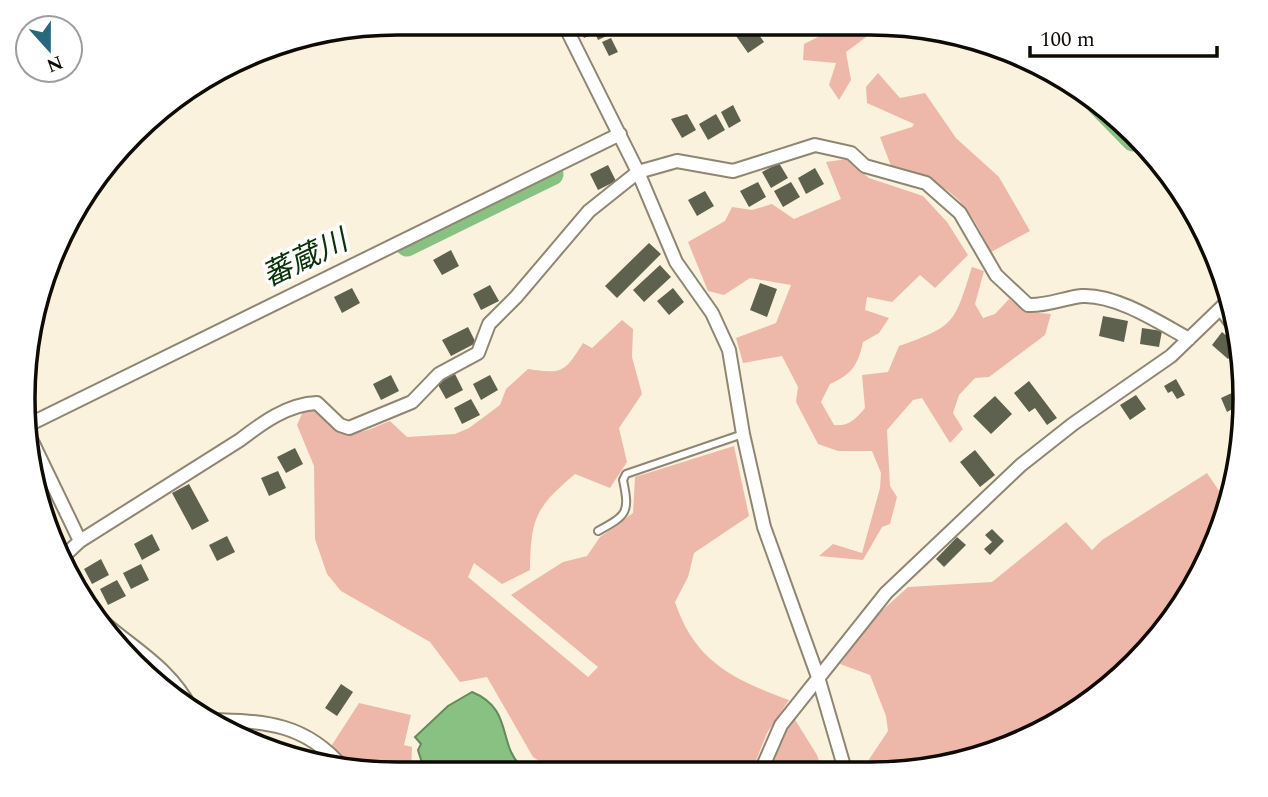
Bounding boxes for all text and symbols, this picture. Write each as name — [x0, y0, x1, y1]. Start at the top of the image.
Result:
north arrow — [14, 14, 84, 84]
scale bar — [1030, 14, 1217, 58]
text: 100 m — [1040, 24, 1095, 56]
text: N — [42, 47, 67, 80]
water label: 蕃蔵川 — [254, 217, 358, 299]

